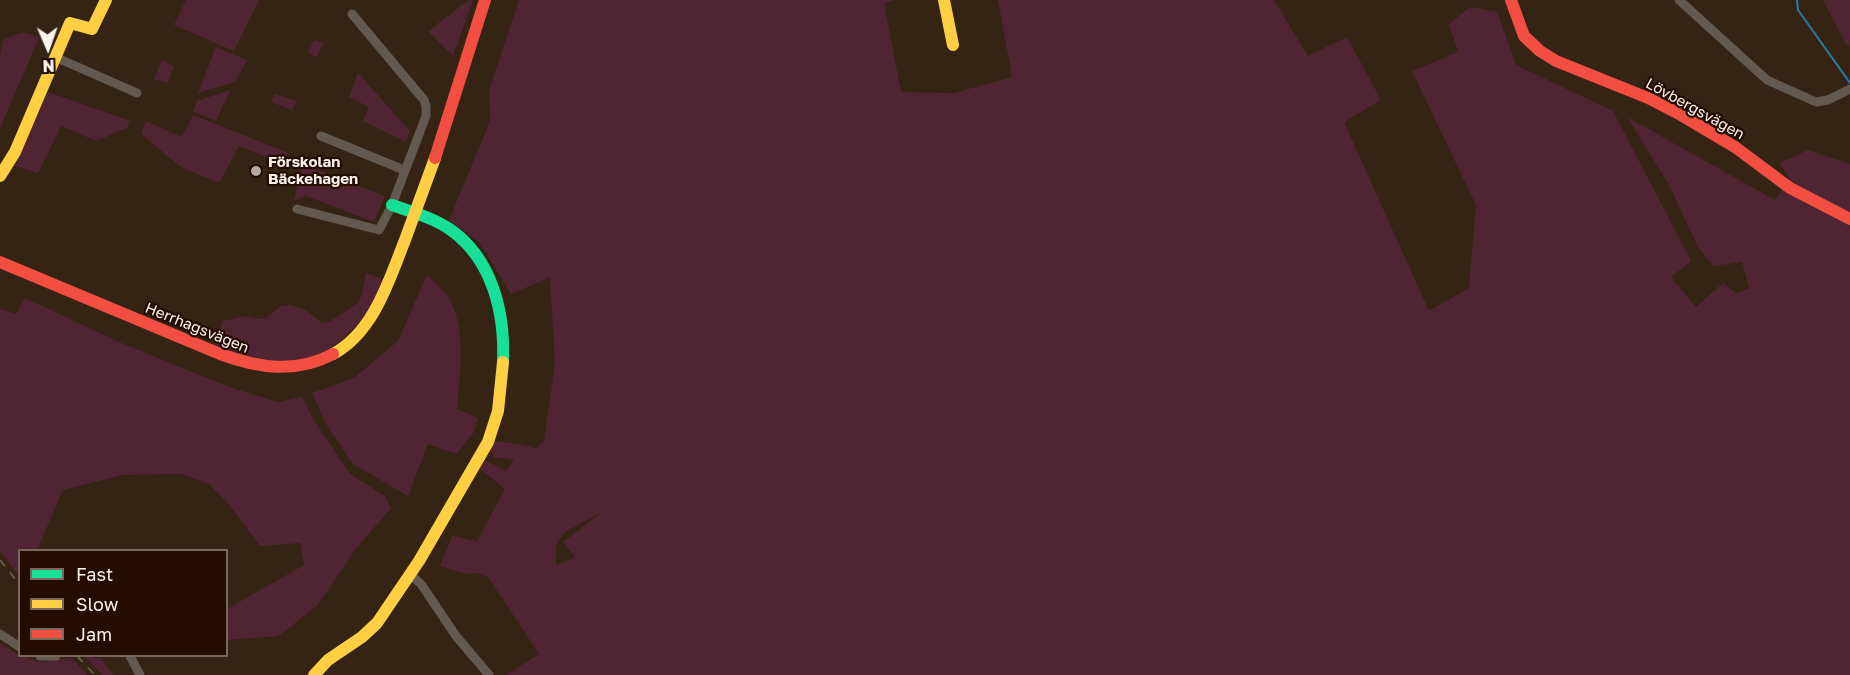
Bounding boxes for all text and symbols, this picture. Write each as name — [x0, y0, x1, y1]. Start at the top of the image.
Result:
north arrow — [18, 18, 78, 78]
text: N — [42, 56, 55, 76]
street label: Lövbergsvägen — [1643, 74, 1747, 144]
place label: Förskolan Bäckehagen — [268, 153, 358, 188]
marker: Förskolan Bäckehagen — [249, 164, 263, 178]
street label: Herrhagsvägen — [142, 299, 252, 357]
legend — [18, 549, 228, 657]
text: Fast — [76, 563, 113, 585]
text: Slow — [76, 593, 118, 615]
text: Jam — [76, 623, 112, 645]

